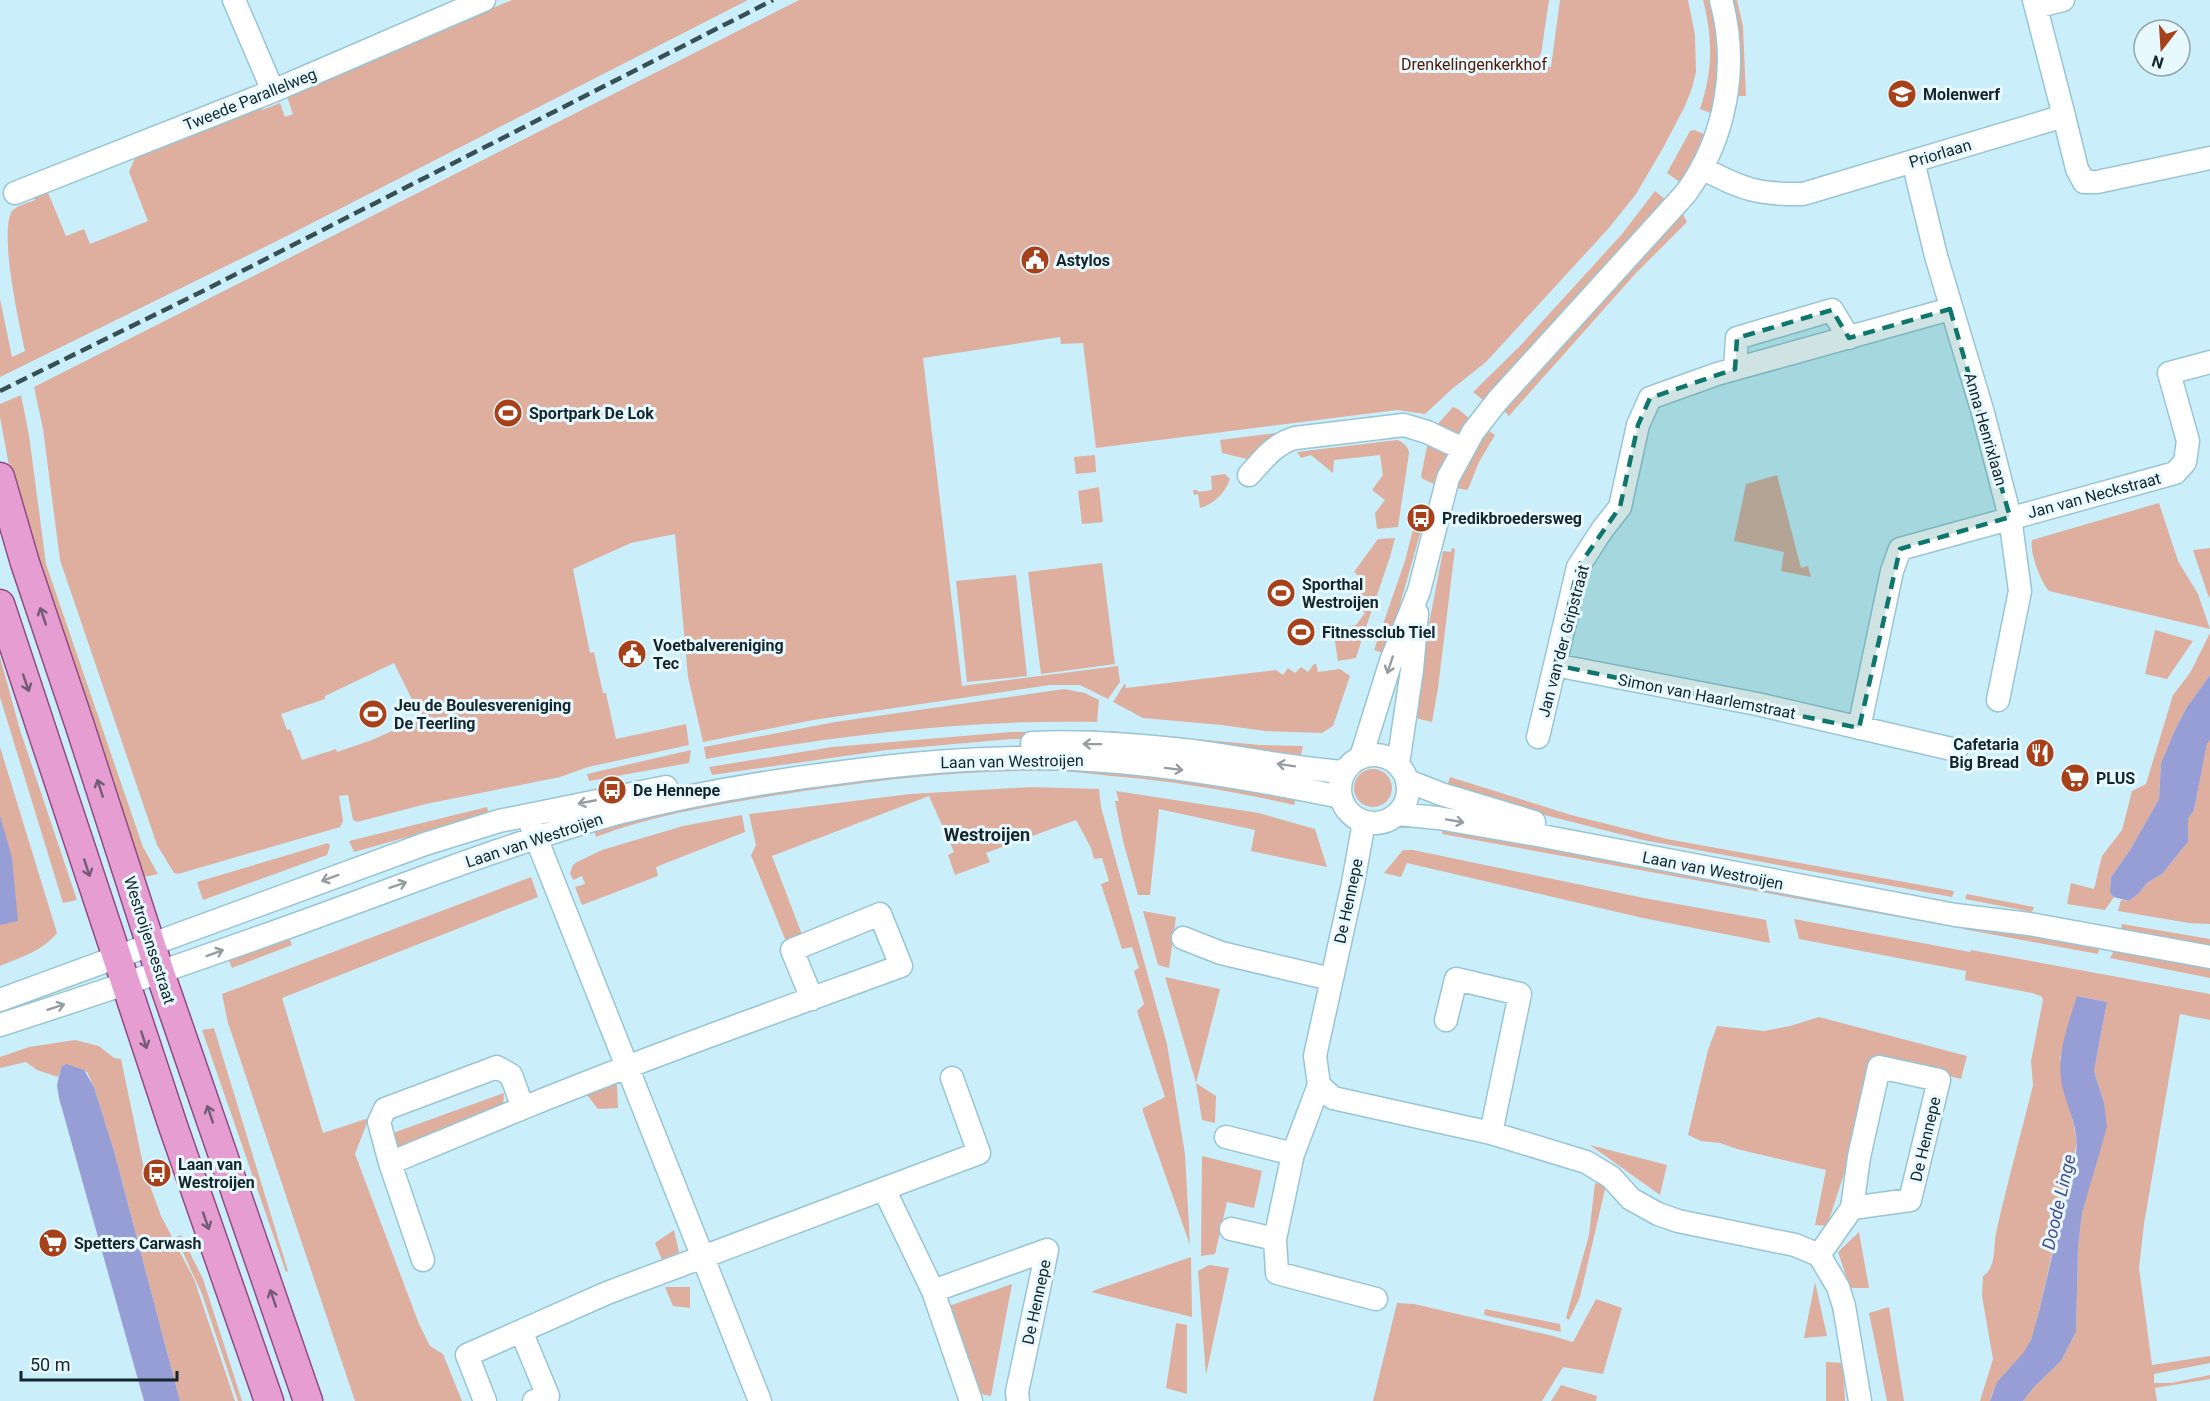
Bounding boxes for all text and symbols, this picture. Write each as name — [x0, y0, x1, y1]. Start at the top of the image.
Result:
north arrow — [2132, 18, 2192, 78]
text: N — [2150, 51, 2166, 73]
park label: Drenkelingenkerkhof — [1401, 55, 1547, 74]
street label: Tweede Parallelweg — [181, 64, 319, 135]
school or university icon: Molenwerf — [1886, 78, 1918, 110]
place label: Molenwerf — [1923, 85, 2000, 104]
street label: Priorlaan — [1907, 135, 1974, 172]
public building icon: Astylos — [1019, 244, 1051, 276]
place label: Astylos — [1056, 251, 1110, 270]
street label: Anna Henrixlaan — [1960, 370, 2011, 488]
sports icon: Sportpark De Lok — [492, 397, 524, 429]
place label: Sportpark De Lok — [529, 404, 654, 423]
street label: Jan van Neckstraat — [2025, 469, 2163, 522]
bus stop icon: Predikbroedersweg — [1405, 502, 1437, 534]
place label: Predikbroedersweg — [1442, 509, 1582, 528]
street label: Jan van der Gripstraat — [1534, 563, 1593, 719]
place label: Sporthal Westroijen — [1302, 575, 1379, 612]
sports icon: Sporthal Westroijen — [1265, 577, 1297, 609]
one-way arrow — [36, 607, 47, 626]
sports icon: Fitnessclub Tiel — [1285, 616, 1317, 648]
place label: Fitnessclub Tiel — [1322, 623, 1436, 642]
place label: Voetbalvereniging Tec — [653, 636, 784, 673]
public building icon: Voetbalvereniging Tec — [616, 638, 648, 670]
one-way arrow — [1384, 655, 1395, 674]
street label: Simon van Haarlemstraat — [1617, 670, 1797, 723]
one-way arrow — [21, 673, 32, 692]
place label: Jeu de Boulesvereniging De Teerling — [394, 696, 571, 733]
sports icon: Jeu de Boulesvereniging De Teerling — [357, 698, 389, 730]
place label: Cafetaria Big Bread — [1949, 735, 2019, 772]
restaurant icon: Cafetaria Big Bread — [2024, 737, 2056, 769]
one-way arrow — [1083, 738, 1103, 749]
street label: Laan van Westroijen — [940, 751, 1084, 772]
one-way arrow — [1277, 760, 1296, 771]
supermarket icon: PLUS — [2059, 762, 2091, 794]
one-way arrow — [1164, 763, 1184, 774]
place label: PLUS — [2096, 769, 2135, 788]
bus stop icon: De Hennepe — [596, 774, 628, 806]
one-way arrow — [94, 778, 105, 797]
place label: De Hennepe — [633, 781, 721, 800]
one-way arrow — [577, 797, 597, 808]
street label: Laan van Westroijen — [463, 809, 605, 872]
one-way arrow — [1445, 815, 1464, 826]
district label: Westroijen — [944, 824, 1030, 845]
street label: Laan van Westroijen — [1641, 847, 1785, 893]
street label: De Hennepe — [1330, 857, 1367, 945]
one-way arrow — [83, 858, 94, 877]
one-way arrow — [321, 873, 340, 884]
street label: Westroijensestraat — [120, 874, 179, 1006]
one-way arrow — [388, 879, 407, 890]
one-way arrow — [206, 947, 224, 958]
one-way arrow — [46, 1001, 65, 1012]
one-way arrow — [139, 1030, 150, 1049]
street label: De Hennepe — [1907, 1095, 1944, 1183]
one-way arrow — [203, 1105, 214, 1124]
water label: Doode Linge — [2037, 1152, 2080, 1252]
place label: Laan van Westroijen — [178, 1155, 255, 1192]
bus stop icon: Laan van Westroijen — [141, 1157, 173, 1189]
one-way arrow — [201, 1211, 212, 1230]
supermarket icon: Spetters Carwash — [37, 1227, 69, 1259]
place label: Spetters Carwash — [74, 1234, 202, 1253]
street label: De Hennepe — [1018, 1258, 1055, 1346]
one-way arrow — [267, 1289, 278, 1308]
scale bar — [21, 1344, 177, 1382]
text: 50 m — [30, 1354, 70, 1375]

